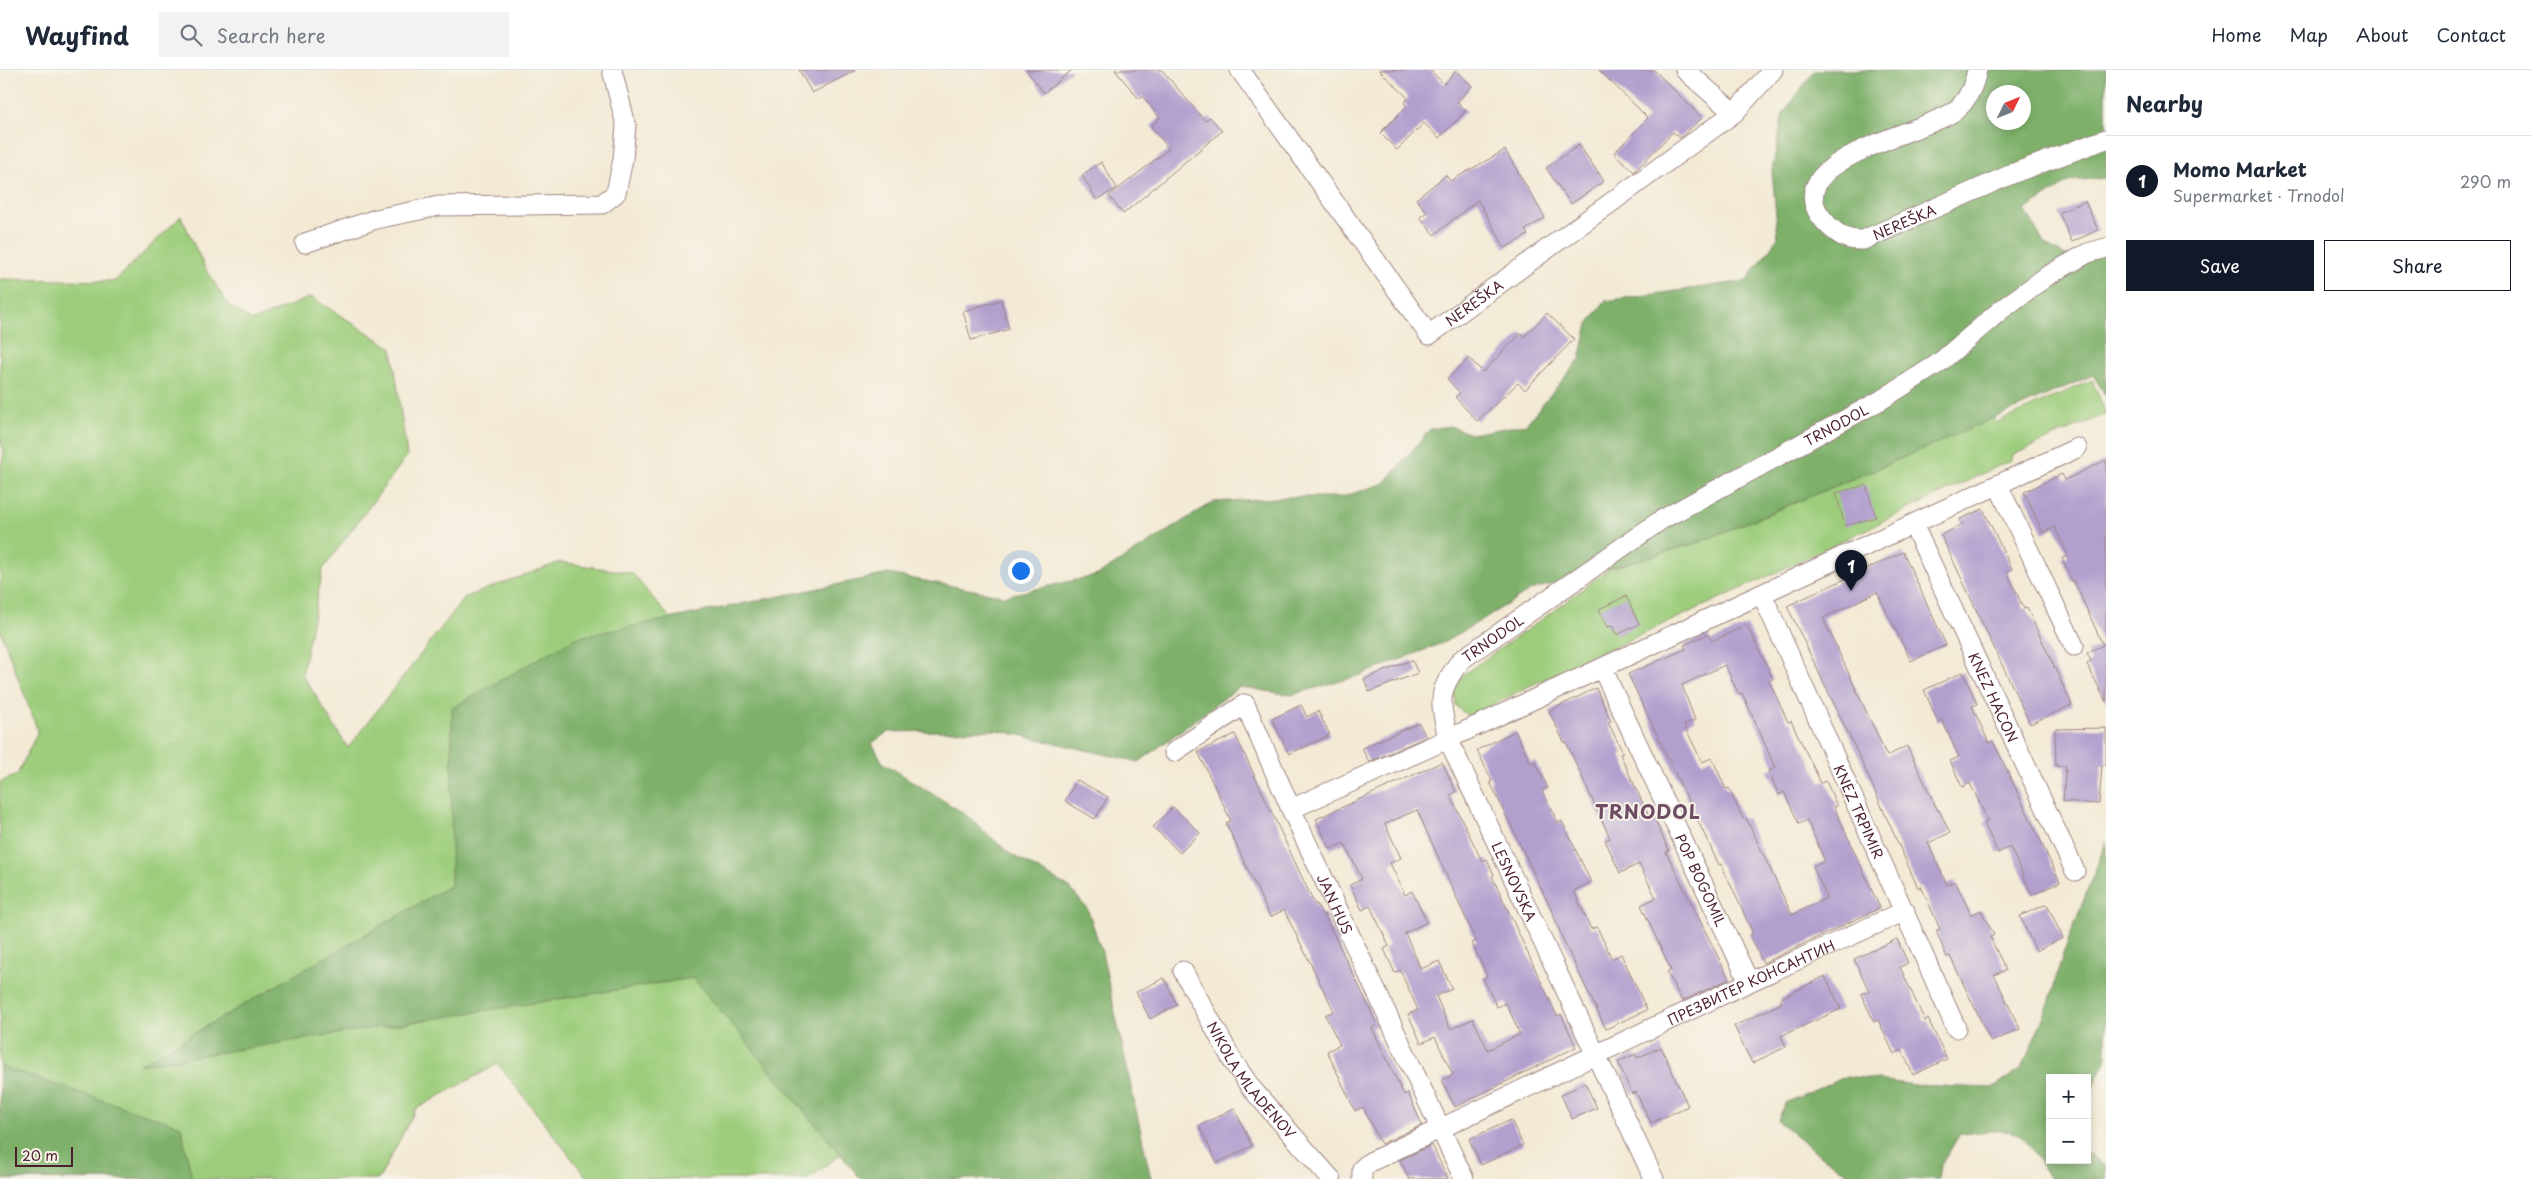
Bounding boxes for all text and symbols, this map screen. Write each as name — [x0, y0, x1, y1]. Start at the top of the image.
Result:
search box — [159, 12, 509, 57]
text: Wayfind — [25, 17, 129, 53]
icon: search — [177, 21, 205, 49]
text: Search here — [217, 21, 325, 49]
text: Home — [2211, 21, 2261, 48]
text: Map — [2289, 21, 2328, 48]
text: About — [2356, 21, 2408, 48]
text: Contact — [2436, 21, 2506, 48]
north arrow — [1986, 85, 2031, 130]
text: Nearby — [2126, 87, 2203, 119]
text: Momo Market — [2173, 155, 2307, 183]
text: 1 — [2138, 169, 2146, 193]
text: 290 m — [2460, 169, 2511, 193]
text: Supermarket · Trnodol — [2173, 183, 2345, 207]
street label: NEREŠKA — [1869, 198, 1939, 245]
button: Save — [2126, 240, 2314, 291]
button: Share — [2324, 240, 2511, 291]
street label: NEREŠKA — [1441, 274, 1507, 331]
street label: TRNODOL — [1800, 398, 1872, 451]
pin: 1 — [1835, 550, 1867, 591]
your location — [1008, 558, 1034, 584]
street label: TRNODOL — [1457, 609, 1527, 667]
street label: KNEZ HACON — [1964, 649, 2024, 745]
street label: KNEZ TRPIMIR — [1829, 761, 1889, 862]
district label: TRNODOL — [1595, 797, 1701, 825]
street label: POP BOGOMIL — [1670, 830, 1732, 930]
street label: LESNOVSKA — [1487, 838, 1542, 925]
street label: JAN HUS — [1312, 870, 1358, 937]
street label: ПРЕЗВИТЕР КОНСАНТИН — [1664, 934, 1838, 1030]
street label: NIKOLA MLADENOV — [1202, 1017, 1301, 1143]
map controls — [2046, 1074, 2091, 1164]
button: + — [2046, 1074, 2091, 1119]
button: − — [2046, 1119, 2091, 1164]
scale bar — [15, 1144, 72, 1167]
text: 20 m — [22, 1145, 58, 1166]

